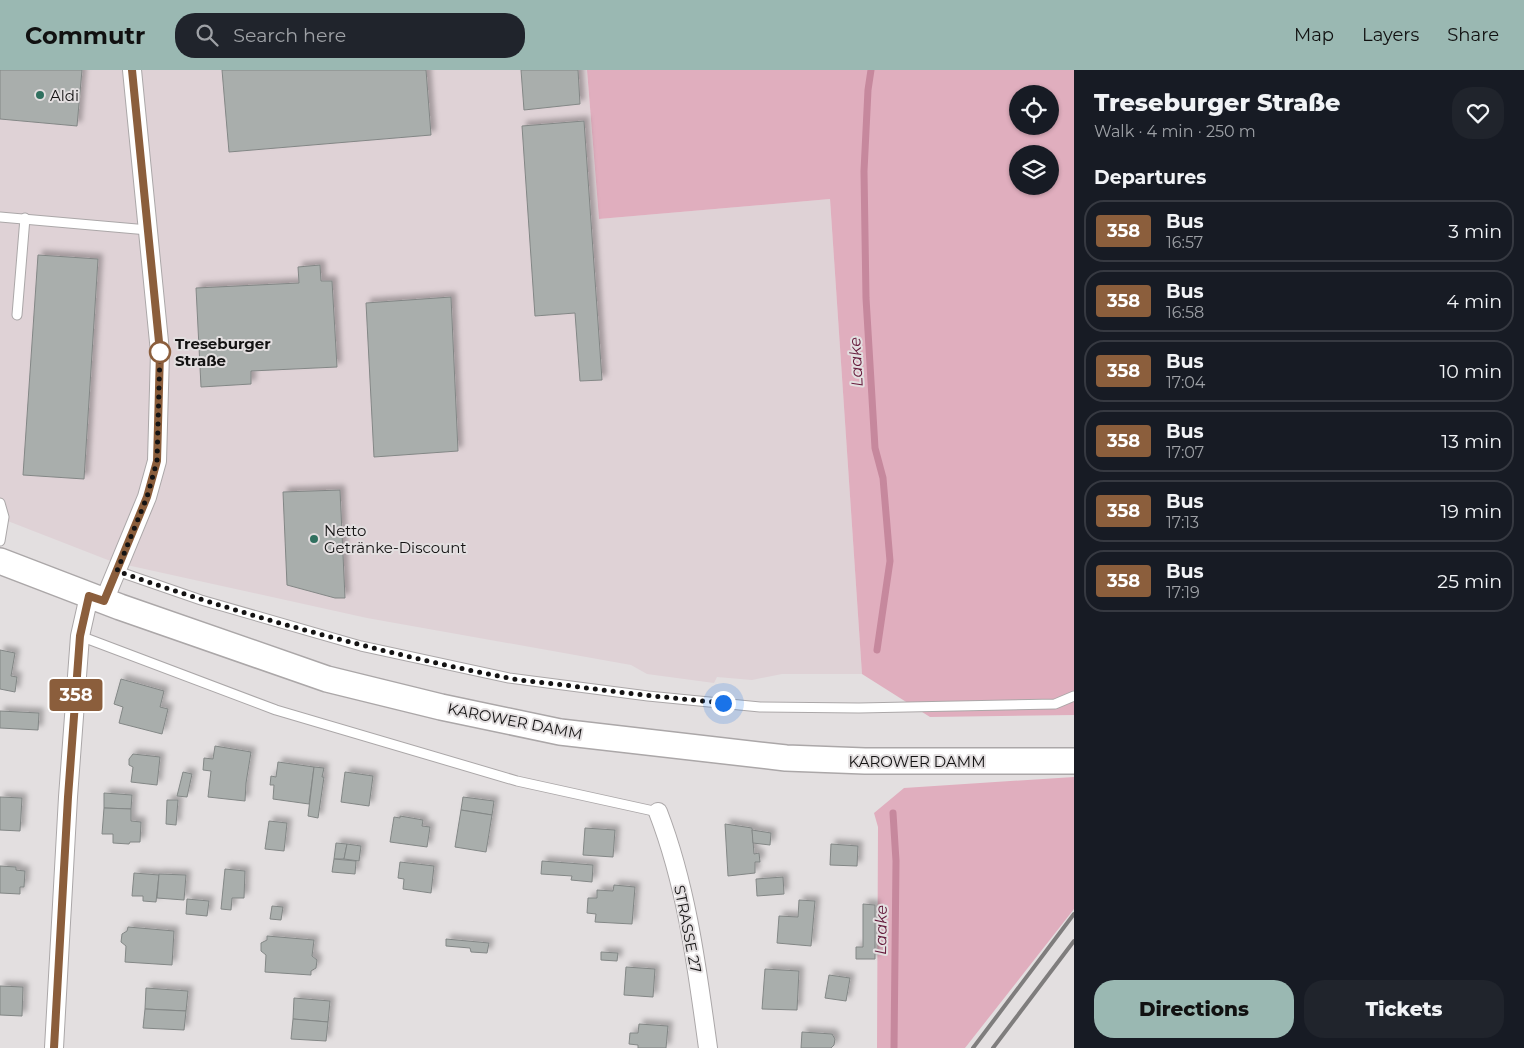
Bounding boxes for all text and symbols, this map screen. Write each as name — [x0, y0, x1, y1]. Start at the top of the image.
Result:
search box — [175, 13, 525, 58]
text: Commutr — [25, 21, 145, 50]
icon: search — [193, 21, 221, 49]
text: Search here — [233, 24, 346, 47]
text: Map — [1294, 24, 1334, 46]
text: Layers — [1362, 24, 1419, 46]
text: Share — [1447, 24, 1499, 46]
map controls — [1009, 85, 1059, 195]
button: locate — [1009, 85, 1059, 135]
place label: Aldi — [50, 86, 79, 105]
button: heart — [1452, 87, 1504, 139]
text: Treseburger Straße — [1094, 88, 1341, 117]
marker: Aldi — [34, 89, 46, 101]
text: Walk · 4 min · 250 m — [1094, 122, 1256, 141]
button: layers — [1009, 145, 1059, 195]
text: Departures — [1094, 166, 1206, 189]
text: Bus — [1166, 210, 1204, 233]
text: 358 — [1107, 220, 1140, 242]
text: 3 min — [1448, 220, 1502, 243]
text: 16:57 — [1166, 233, 1203, 252]
text: Bus — [1166, 280, 1204, 303]
text: 358 — [1107, 290, 1140, 312]
text: 4 min — [1446, 290, 1502, 313]
text: 16:58 — [1166, 303, 1204, 322]
place label: Treseburger Straße — [175, 334, 271, 370]
water label: Laake — [845, 337, 867, 387]
marker: Treseburger Straße — [149, 341, 171, 363]
text: Bus — [1166, 350, 1204, 373]
text: 358 — [1107, 360, 1140, 382]
text: 10 min — [1439, 360, 1502, 383]
text: 17:04 — [1166, 373, 1205, 392]
text: Bus — [1166, 420, 1204, 443]
text: 358 — [1107, 430, 1140, 452]
text: 13 min — [1441, 430, 1502, 453]
text: 17:07 — [1166, 443, 1204, 462]
text: Bus — [1166, 490, 1204, 513]
text: 358 — [1107, 500, 1140, 522]
text: 19 min — [1440, 500, 1502, 523]
text: 17:13 — [1166, 513, 1199, 532]
place label: Netto Getränke-Discount — [324, 521, 467, 557]
marker: Netto Getränke-Discount — [308, 533, 320, 545]
text: Bus — [1166, 560, 1204, 583]
text: 358 — [1107, 570, 1140, 592]
text: 25 min — [1437, 570, 1502, 593]
text: 17:19 — [1166, 583, 1200, 602]
line badge: 358 — [47, 679, 105, 711]
text: 358 — [59, 684, 93, 706]
your location — [711, 691, 736, 716]
street label: KAROWER DAMM — [446, 699, 584, 743]
street label: KAROWER DAMM — [848, 752, 986, 771]
street label: STRASSE 27 — [670, 883, 706, 975]
water label: Laake — [871, 905, 891, 955]
button: Directions — [1094, 980, 1294, 1038]
button: Tickets — [1304, 980, 1504, 1038]

